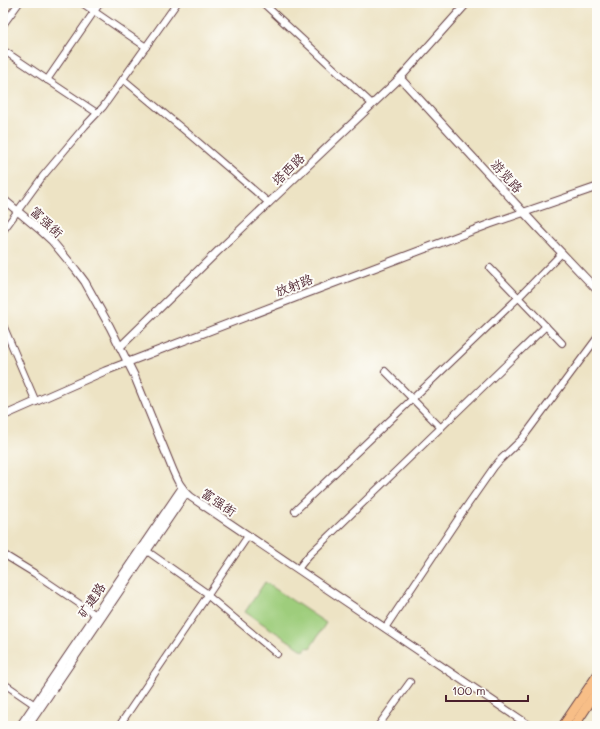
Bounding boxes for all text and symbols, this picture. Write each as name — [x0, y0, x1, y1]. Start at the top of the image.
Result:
street label: 塔西路 — [268, 149, 308, 188]
street label: 游览路 — [488, 155, 527, 196]
street label: 富强街 — [27, 202, 67, 241]
street label: 放射路 — [273, 270, 315, 299]
street label: 富强街 — [198, 484, 240, 520]
street label: 矿建路 — [73, 579, 109, 621]
scale bar — [446, 677, 528, 703]
text: 100 m — [452, 682, 486, 698]

